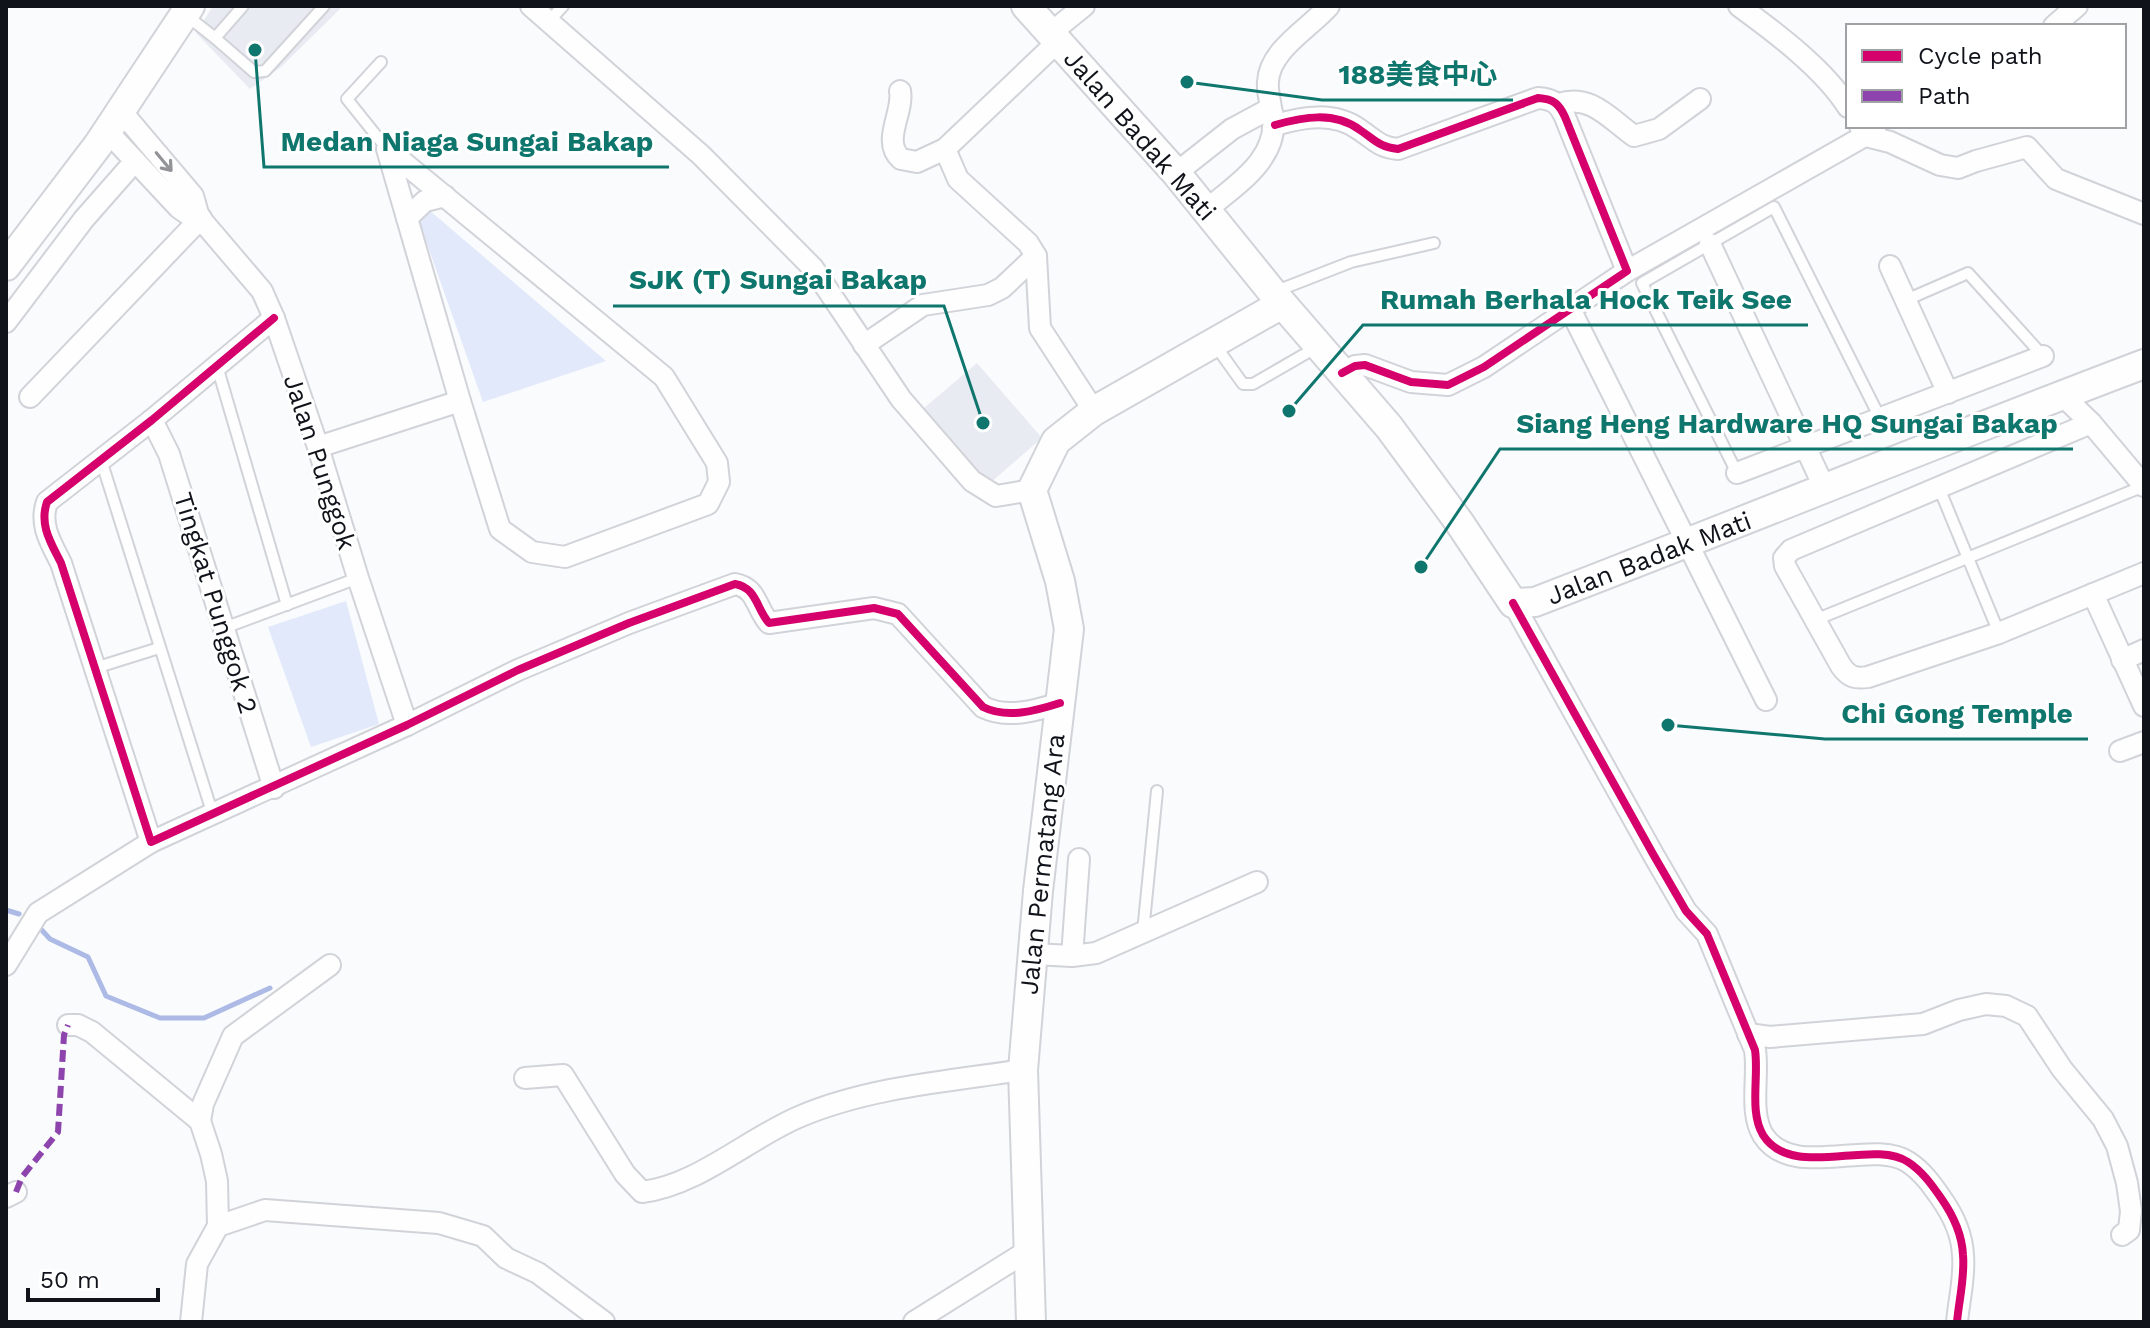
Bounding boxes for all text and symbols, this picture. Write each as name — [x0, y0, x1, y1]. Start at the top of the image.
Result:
legend — [1846, 24, 2126, 128]
text: Cycle path — [1918, 42, 2043, 70]
street label: Jalan Badak Mati — [1058, 43, 1222, 227]
callout: 188美食中心 — [1322, 48, 1513, 100]
text: 188美食中心 — [1338, 58, 1498, 91]
text: Path — [1918, 82, 1971, 110]
callout: Medan Niaga Sungai Bakap — [264, 115, 669, 167]
text: Medan Niaga Sungai Bakap — [281, 125, 653, 158]
one-way arrow — [155, 151, 173, 172]
callout: SJK (T) Sungai Bakap — [613, 254, 944, 306]
text: SJK (T) Sungai Bakap — [629, 263, 927, 296]
callout: Rumah Berhala Hock Teik See — [1363, 273, 1808, 325]
text: Rumah Berhala Hock Teik See — [1380, 283, 1792, 316]
street label: Jalan Punggok — [278, 371, 363, 554]
callout: Siang Heng Hardware HQ Sungai Bakap — [1500, 397, 2073, 449]
text: Siang Heng Hardware HQ Sungai Bakap — [1516, 407, 2058, 440]
street label: Tingkat Punggok 2 — [168, 489, 264, 717]
street label: Jalan Badak Mati — [1543, 505, 1755, 611]
callout: Chi Gong Temple — [1825, 687, 2088, 739]
text: Chi Gong Temple — [1841, 697, 2073, 730]
street label: Jalan Permatang Ara — [1013, 732, 1071, 996]
scale bar — [28, 1252, 158, 1302]
text: 50 m — [40, 1266, 100, 1294]

